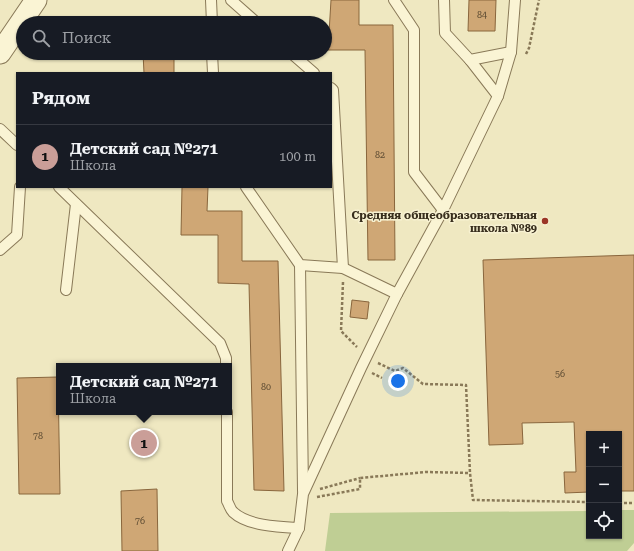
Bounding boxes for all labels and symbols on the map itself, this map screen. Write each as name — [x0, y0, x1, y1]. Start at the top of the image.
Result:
house number: 84 — [477, 10, 487, 20]
house number: 82 — [375, 150, 385, 160]
place label: Средняя общеобразовательная школа №89 — [351, 209, 537, 235]
marker: Средняя общеобразовательная школа №89 — [540, 216, 550, 226]
house number: 56 — [555, 369, 565, 379]
your location — [388, 371, 408, 391]
house number: 80 — [261, 382, 271, 392]
pin: 1 — [131, 428, 157, 458]
house number: 78 — [33, 431, 43, 441]
house number: 76 — [135, 516, 145, 526]

